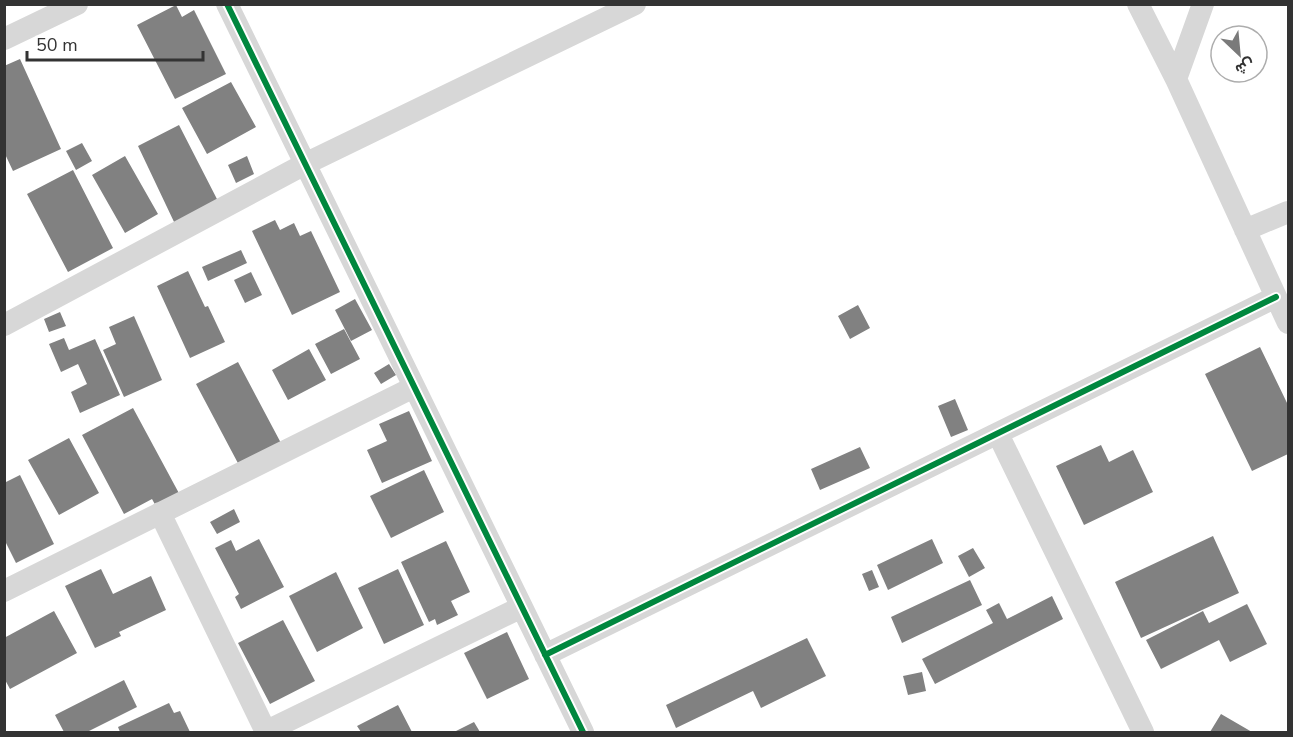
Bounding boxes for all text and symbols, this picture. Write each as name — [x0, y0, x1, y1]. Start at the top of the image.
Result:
scale bar — [27, 24, 202, 62]
north arrow — [1209, 24, 1269, 84]
text: 50 m — [36, 33, 78, 57]
text: ش — [1232, 52, 1259, 81]

